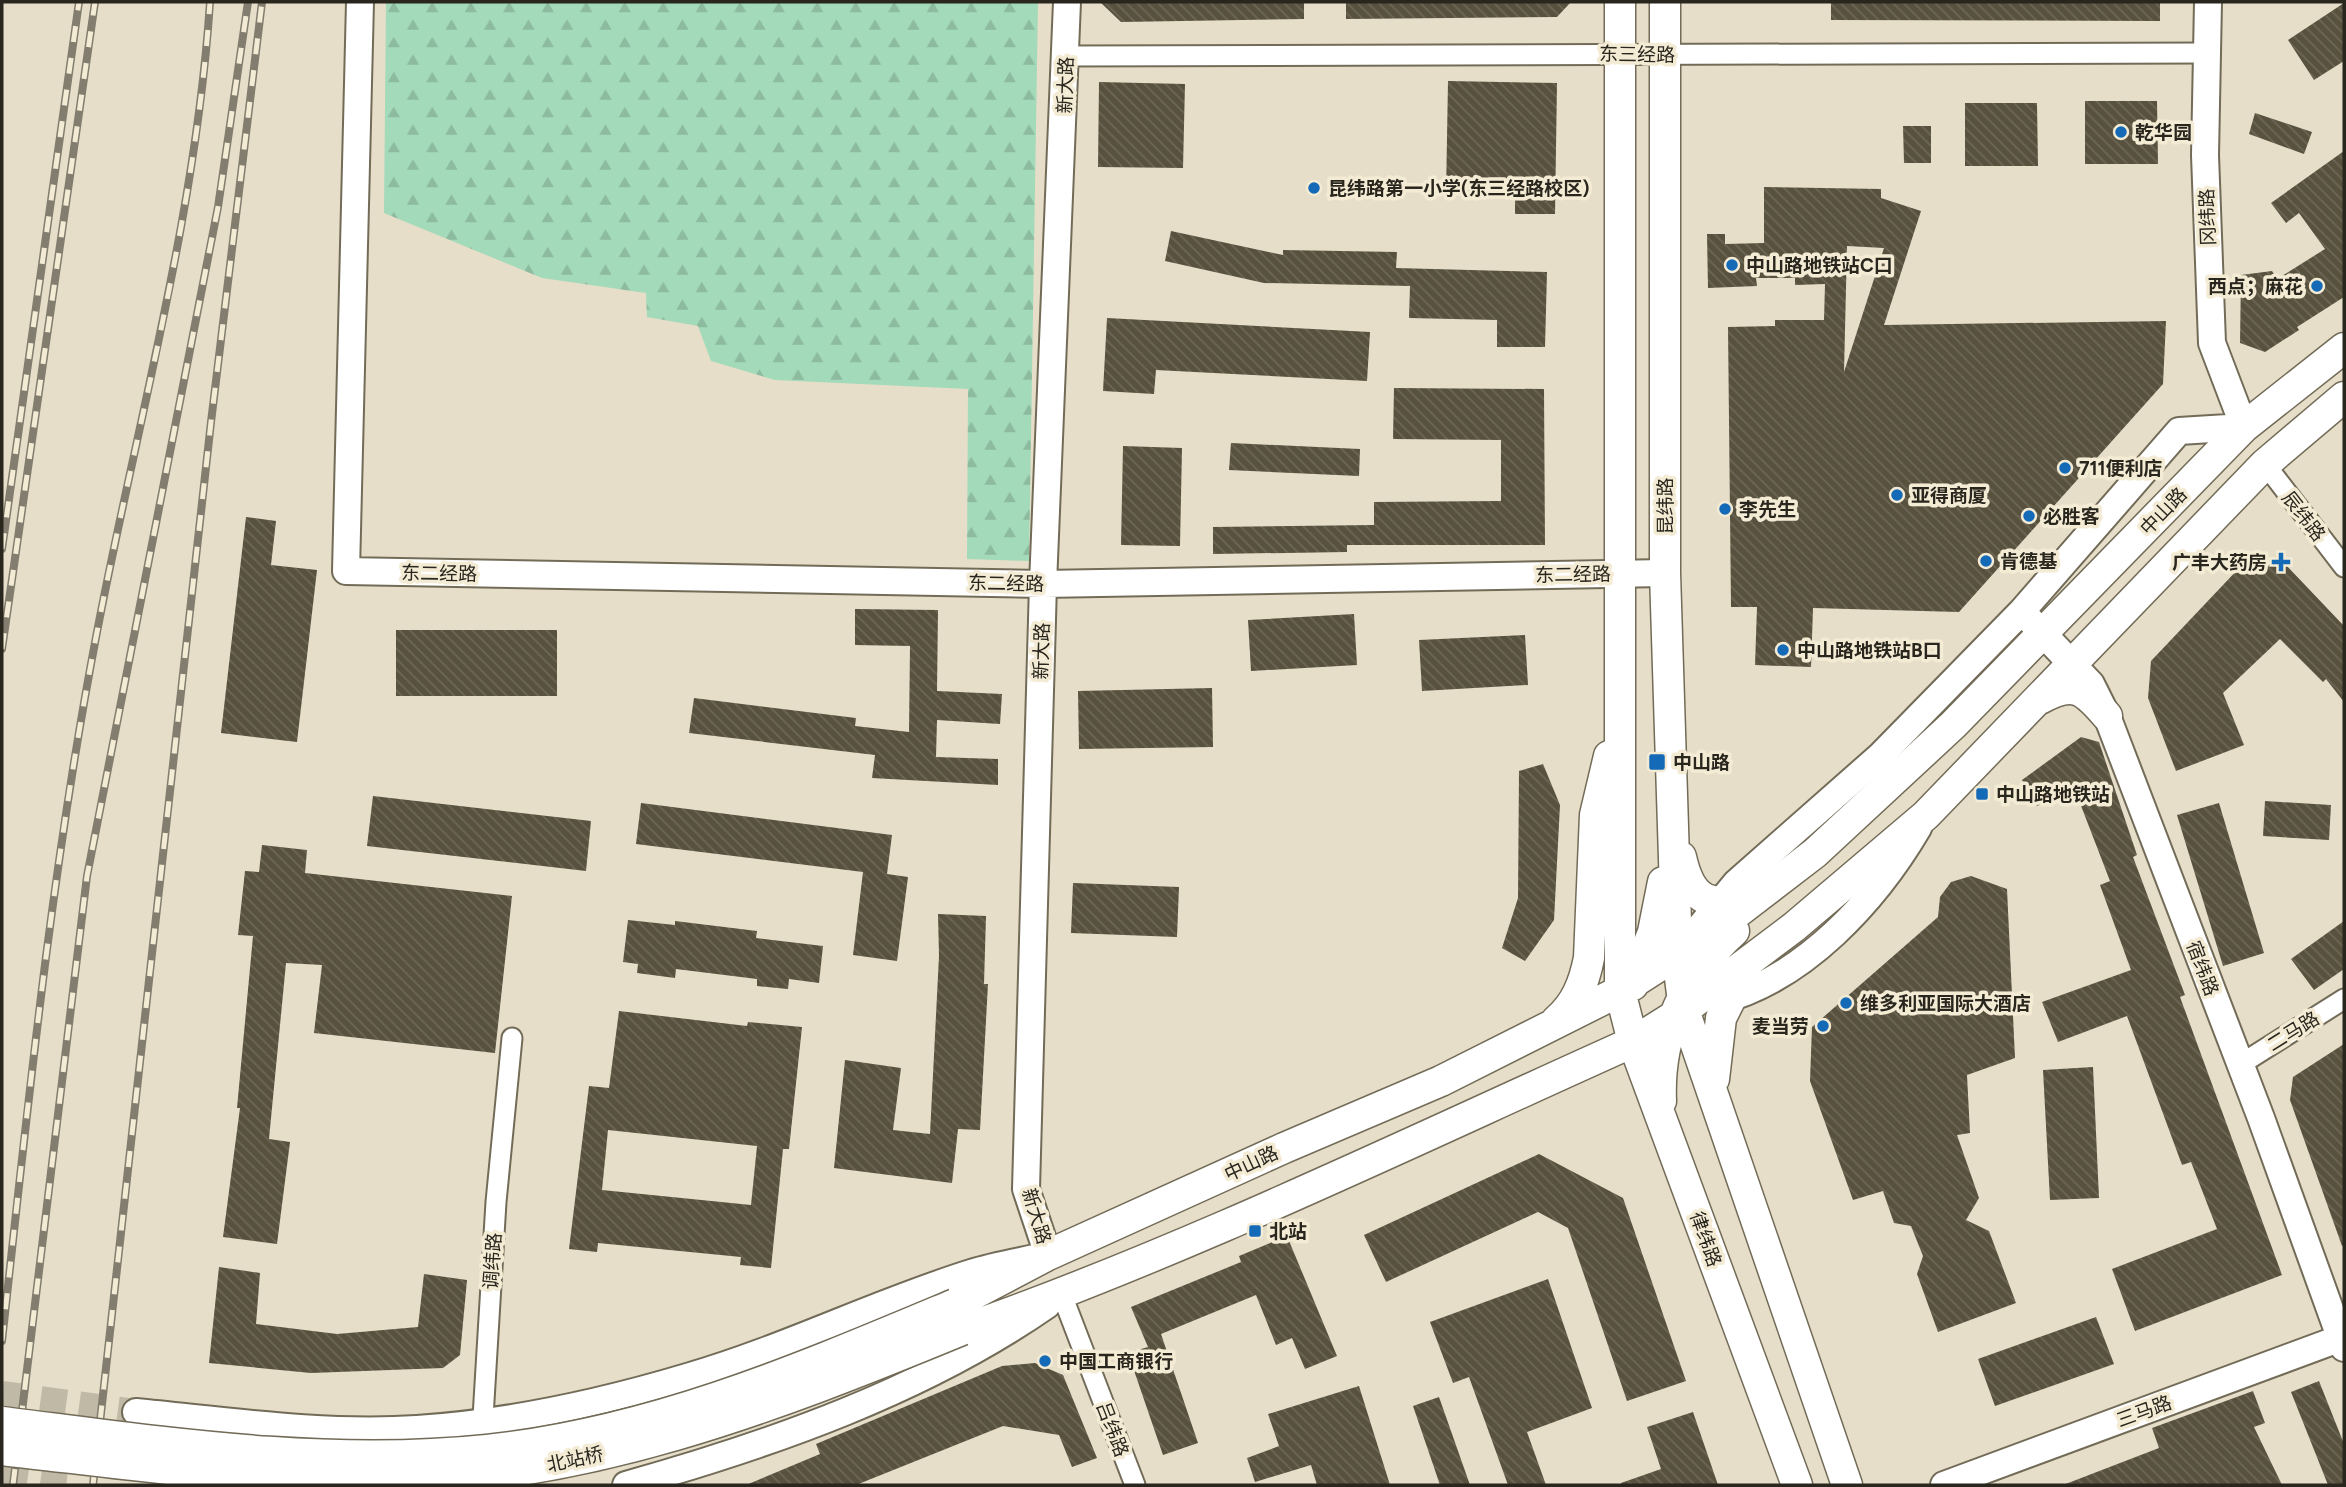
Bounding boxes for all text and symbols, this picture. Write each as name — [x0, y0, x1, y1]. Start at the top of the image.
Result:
street label: 东三经路 — [1599, 42, 1675, 67]
street label: 新大路 — [1053, 56, 1078, 114]
place label: 乾华园 — [2135, 121, 2192, 144]
marker: 乾华园 — [2113, 124, 2129, 140]
place label: 昆纬路第一小学(东三经路校区) — [1328, 177, 1590, 200]
marker: 昆纬路第一小学(东三经路校区) — [1306, 180, 1322, 196]
street label: 冈纬路 — [2195, 188, 2220, 246]
place label: 中山路地铁站C口 — [1746, 254, 1893, 277]
marker: 中山路地铁站C口 — [1724, 257, 1740, 273]
place label: 西点；麻花 — [2208, 275, 2303, 298]
marker: 西点；麻花 — [2309, 278, 2325, 294]
place label: 711便利店 — [2079, 457, 2163, 480]
marker: 711便利店 — [2057, 460, 2073, 476]
street label: 昆纬路 — [1654, 477, 1677, 535]
street label: 中山路 — [2135, 483, 2191, 540]
place label: 亚得商厦 — [1911, 484, 1987, 507]
marker: 亚得商厦 — [1889, 487, 1905, 503]
street label: 辰纬路 — [2277, 487, 2330, 546]
place label: 李先生 — [1739, 498, 1796, 521]
marker: 李先生 — [1717, 501, 1733, 517]
place label: 必胜客 — [2043, 505, 2100, 528]
marker: 必胜客 — [2021, 508, 2037, 524]
place label: 肯德基 — [2000, 550, 2058, 573]
place label: 广丰大药房 — [2172, 551, 2267, 574]
marker: 肯德基 — [1978, 553, 1994, 569]
marker: 广丰大药房 — [2273, 554, 2289, 570]
street label: 东二经路 — [401, 561, 477, 586]
street label: 东二经路 — [1535, 562, 1611, 587]
street label: 东二经路 — [968, 571, 1044, 596]
street label: 新大路 — [1029, 622, 1054, 680]
place label: 中山路地铁站B口 — [1797, 639, 1942, 662]
marker: 中山路地铁站B口 — [1775, 642, 1791, 658]
place label: 中山路 — [1673, 751, 1730, 774]
marker: 中山路 — [1647, 752, 1667, 772]
place label: 中山路地铁站 — [1996, 783, 2110, 806]
marker: 中山路地铁站 — [1974, 786, 1990, 802]
street label: 宿纬路 — [2182, 937, 2223, 999]
place label: 维多利亚国际大酒店 — [1860, 992, 2031, 1015]
marker: 维多利亚国际大酒店 — [1838, 995, 1854, 1011]
street label: 二马路 — [2263, 1007, 2324, 1056]
place label: 麦当劳 — [1752, 1015, 1809, 1038]
marker: 麦当劳 — [1815, 1018, 1831, 1034]
street label: 中山路 — [1221, 1141, 1282, 1186]
street label: 新大路 — [1017, 1186, 1056, 1247]
street label: 律纬路 — [1685, 1208, 1726, 1270]
place label: 北站 — [1269, 1220, 1307, 1243]
marker: 北站 — [1247, 1223, 1263, 1239]
street label: 调纬路 — [479, 1232, 506, 1290]
place label: 中国工商银行 — [1059, 1350, 1173, 1373]
marker: 中国工商银行 — [1037, 1353, 1053, 1369]
street label: 三马路 — [2113, 1391, 2175, 1432]
street label: 吕纬路 — [1092, 1398, 1133, 1460]
street label: 北站桥 — [545, 1442, 605, 1477]

